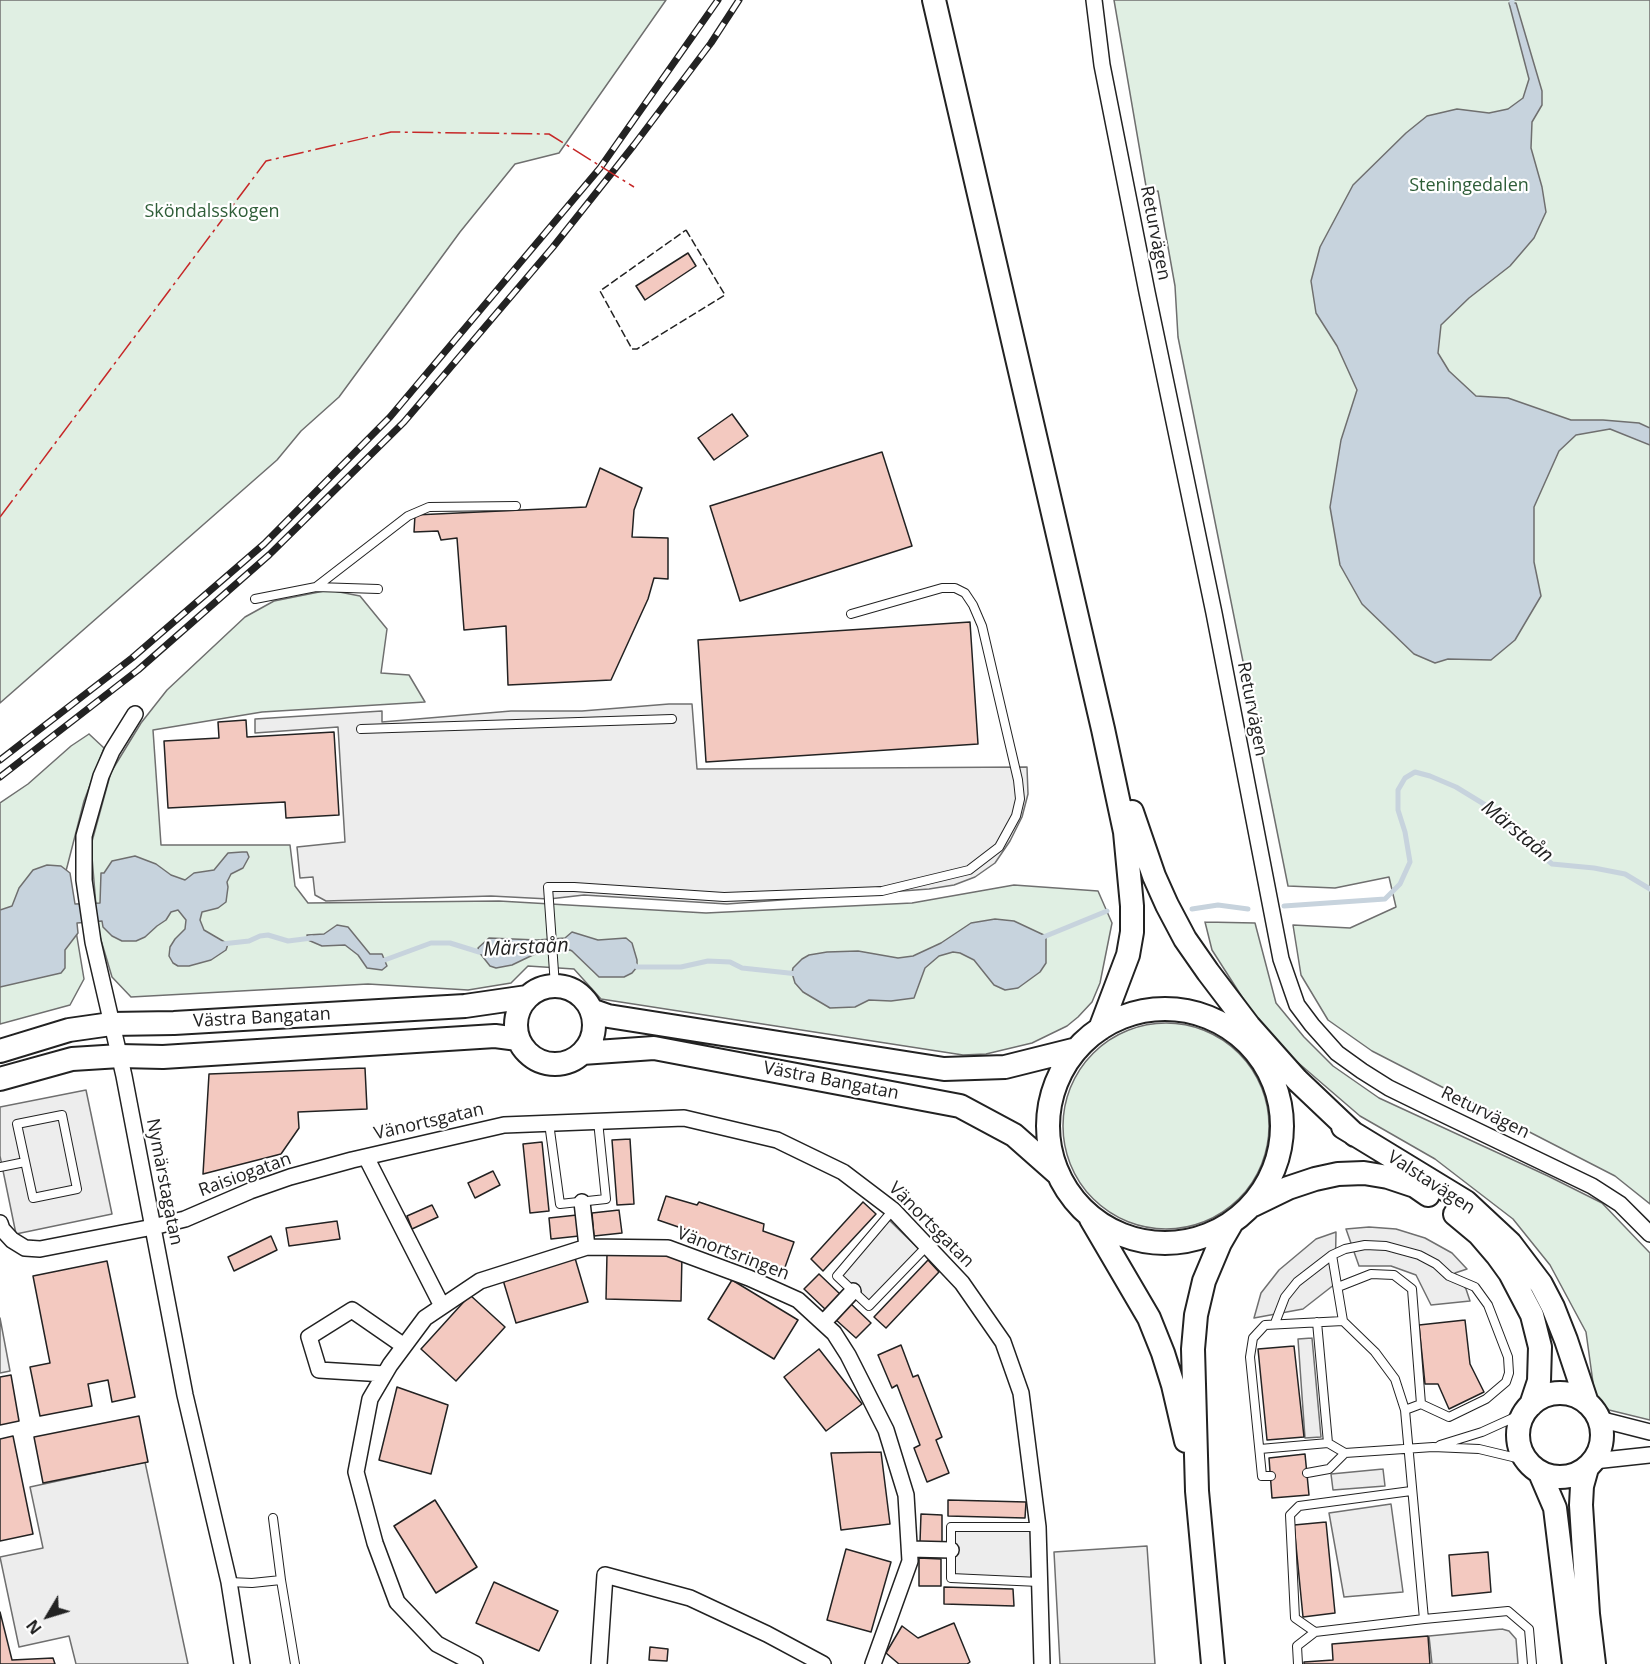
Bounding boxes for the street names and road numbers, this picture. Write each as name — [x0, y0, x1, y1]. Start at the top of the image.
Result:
street label: Returvägen — [1135, 184, 1175, 282]
street label: Returvägen — [1232, 660, 1272, 758]
street label: Västra Bangatan — [193, 1004, 331, 1032]
street label: Västra Bangatan — [761, 1057, 901, 1105]
street label: Returvägen — [1437, 1082, 1533, 1144]
street label: Vänortsgatan — [372, 1099, 486, 1145]
street label: Nymärstagatan — [141, 1117, 187, 1247]
street label: Valstavägen — [1383, 1147, 1479, 1219]
street label: Raisiogatan — [196, 1148, 294, 1202]
street label: Vänortsgatan — [884, 1178, 978, 1272]
street label: Vänortsringen — [674, 1223, 792, 1285]

